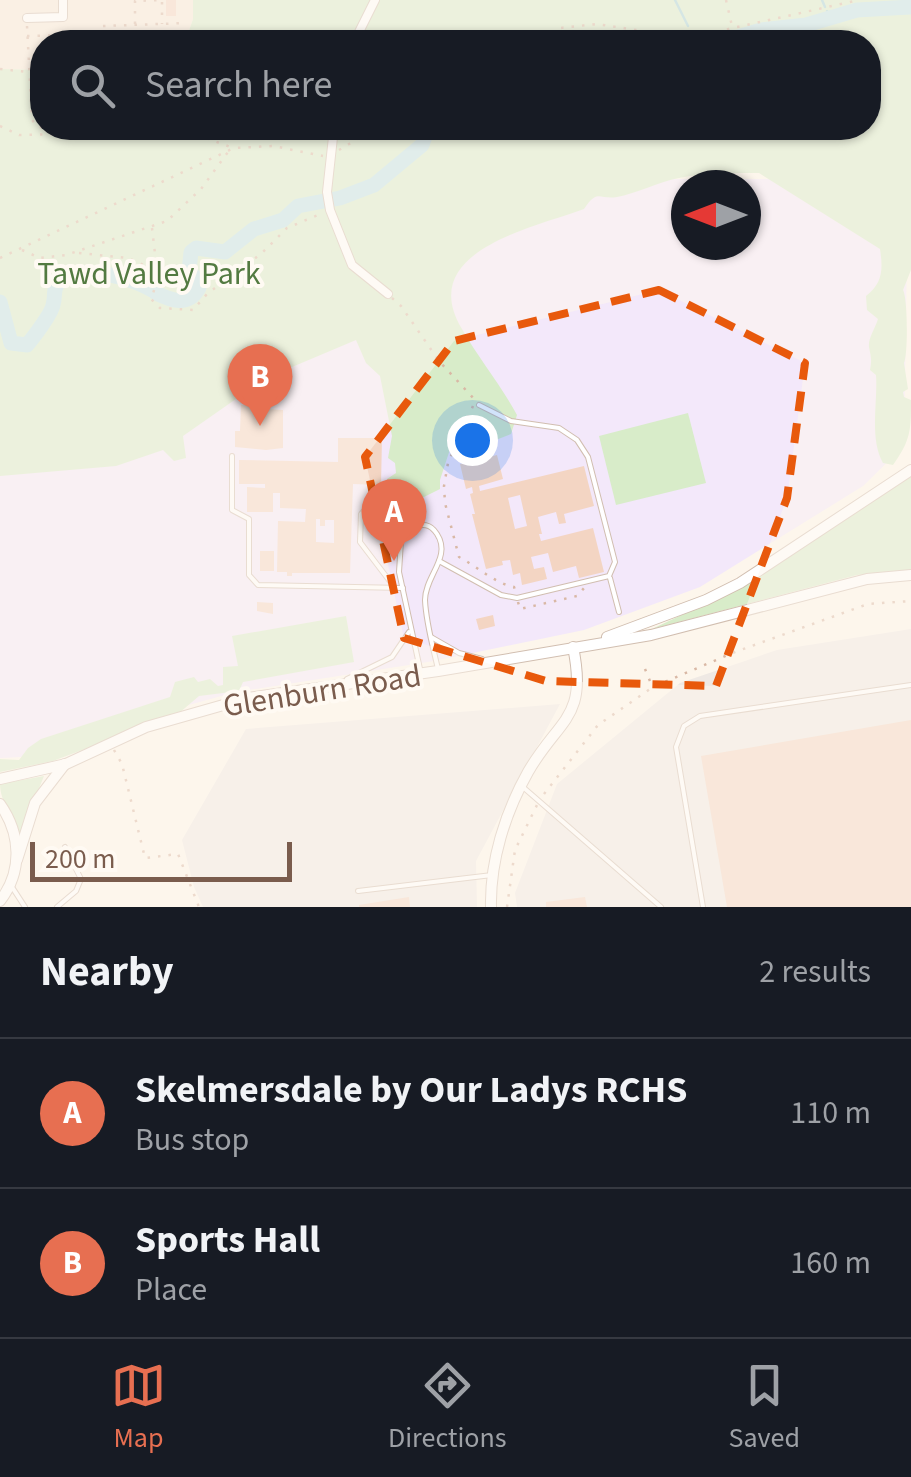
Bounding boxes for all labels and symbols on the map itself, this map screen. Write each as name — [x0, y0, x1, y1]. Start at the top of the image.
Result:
north arrow — [671, 170, 761, 260]
park label: Tawd Valley Park — [37, 251, 261, 297]
pin: B — [228, 344, 292, 426]
your location — [447, 415, 498, 466]
pin: A — [362, 478, 426, 561]
street label: Glenburn Road — [220, 653, 425, 729]
scale bar — [30, 837, 292, 881]

